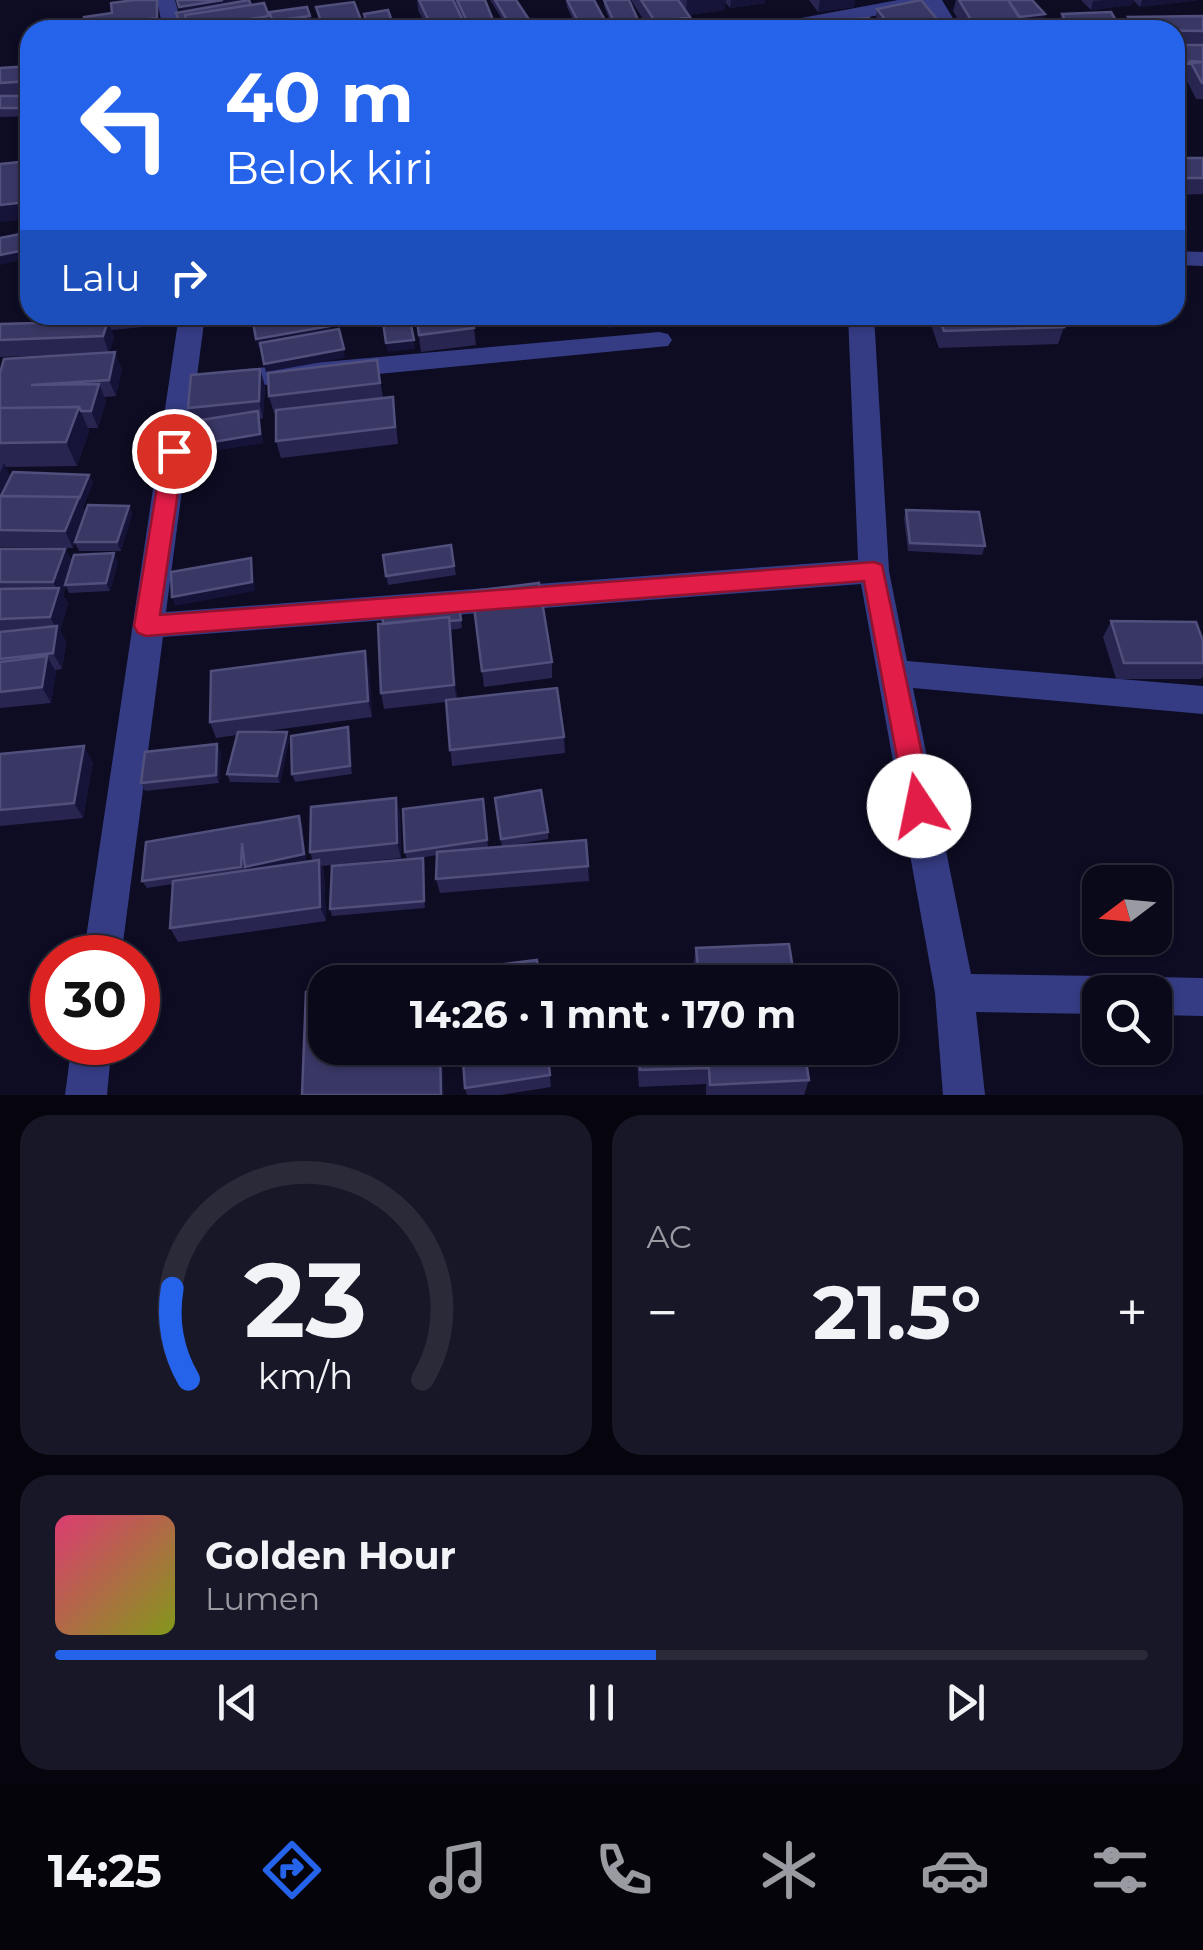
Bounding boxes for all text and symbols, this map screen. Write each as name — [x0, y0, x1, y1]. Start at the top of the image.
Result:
text: 40 m — [225, 54, 414, 140]
icon: left — [60, 60, 190, 190]
text: Belok kiri — [225, 140, 434, 195]
icon: right — [161, 250, 216, 305]
text: Lalu — [60, 254, 141, 301]
pin — [132, 409, 217, 494]
icon: arrive — [147, 424, 202, 479]
position arrow — [867, 754, 971, 858]
north arrow — [1082, 865, 1172, 955]
map controls — [1082, 865, 1172, 1065]
speed limit sign: 30 — [30, 935, 160, 1065]
button: search — [1082, 975, 1172, 1065]
text: 14:26 · 1 mnt · 170 m — [410, 991, 796, 1038]
text: AC — [647, 1217, 692, 1256]
text: 23 — [244, 1236, 367, 1363]
text: 21.5° — [813, 1266, 982, 1358]
text: − — [647, 1279, 678, 1346]
text: + — [1116, 1279, 1148, 1346]
text: km/h — [258, 1354, 353, 1398]
text: Golden Hour — [205, 1532, 456, 1579]
text: Lumen — [205, 1579, 320, 1618]
icon: previous — [210, 1675, 265, 1730]
icon: pause — [574, 1675, 629, 1730]
icon: next — [938, 1675, 993, 1730]
icon: directions — [257, 1835, 327, 1905]
icon: music — [423, 1835, 493, 1905]
icon: phone — [589, 1835, 659, 1905]
icon: climate — [754, 1835, 824, 1905]
icon: car — [920, 1835, 990, 1905]
icon: filters — [1085, 1835, 1155, 1905]
text: 14:25 — [48, 1843, 162, 1898]

